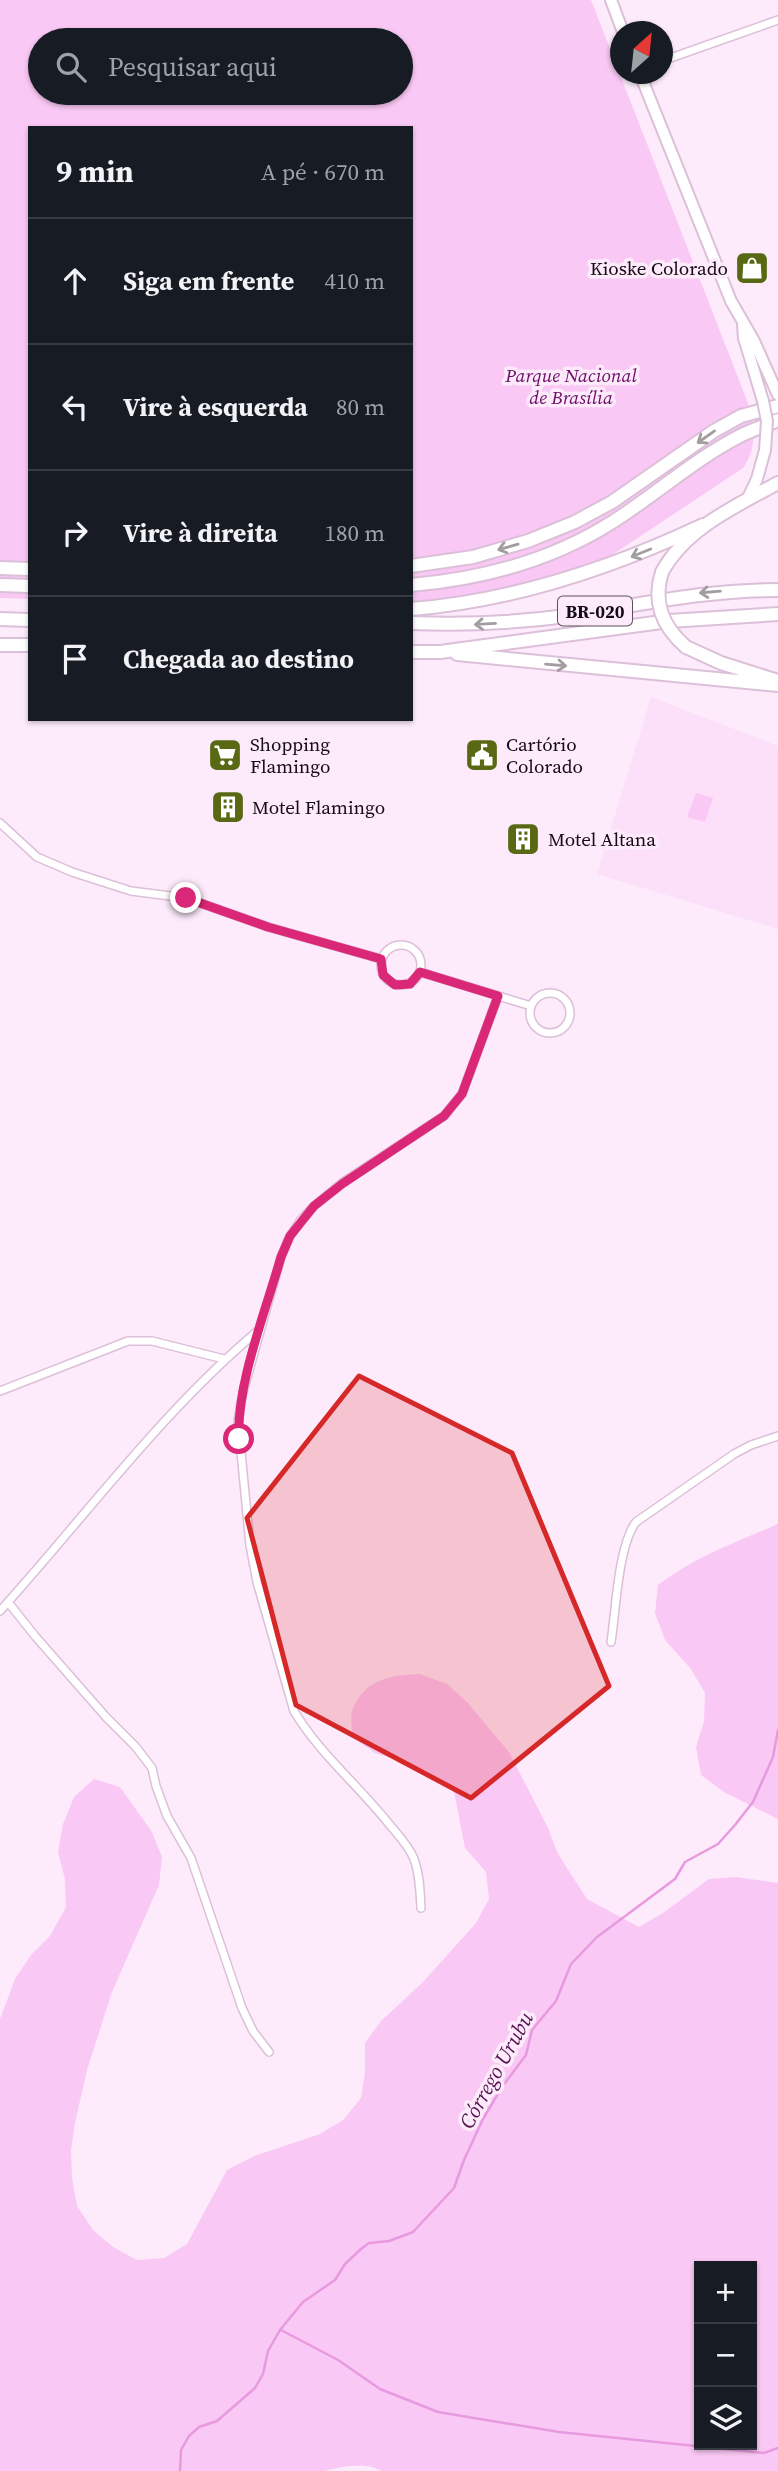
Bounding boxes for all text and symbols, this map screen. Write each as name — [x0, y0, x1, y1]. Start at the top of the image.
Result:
north arrow — [610, 21, 673, 84]
search box — [28, 28, 413, 105]
icon: search — [52, 48, 90, 86]
text: Pesquisar aqui — [108, 49, 277, 85]
text: 9 min — [56, 151, 134, 192]
text: A pé · 670 m — [261, 156, 385, 188]
shop icon: Kioske Colorado — [733, 249, 771, 287]
place label: Kioske Colorado — [590, 255, 728, 281]
icon: ahead — [56, 262, 94, 300]
text: Siga em frente — [123, 263, 294, 299]
text: 410 m — [324, 265, 385, 297]
park label: Parque Nacional de Brasília — [504, 362, 637, 410]
icon: left — [56, 388, 94, 426]
text: Vire à esquerda — [123, 389, 308, 425]
text: 80 m — [336, 391, 385, 423]
one-way arrow — [697, 430, 716, 444]
icon: right — [56, 514, 94, 552]
text: Vire à direita — [123, 515, 278, 551]
text: 180 m — [324, 517, 385, 549]
one-way arrow — [497, 541, 519, 554]
one-way arrow — [630, 547, 652, 560]
one-way arrow — [699, 586, 722, 599]
road number: BR-020 — [558, 596, 632, 626]
one-way arrow — [474, 618, 497, 631]
icon: arrive — [56, 640, 94, 678]
text: Chegada ao destino — [123, 641, 354, 677]
one-way arrow — [544, 659, 567, 672]
place label: Shopping Flamingo — [250, 731, 330, 779]
place label: Cartório Colorado — [506, 731, 583, 779]
supermarket icon: Shopping Flamingo — [206, 736, 244, 774]
public building icon: Cartório Colorado — [463, 736, 501, 774]
building icon: Motel Flamingo — [209, 788, 247, 826]
place label: Motel Flamingo — [252, 794, 385, 820]
building icon: Motel Altana — [504, 820, 542, 858]
place label: Motel Altana — [548, 826, 656, 852]
route end — [170, 882, 201, 913]
route start — [223, 1423, 254, 1454]
water label: Córrego Urubu — [452, 2006, 540, 2134]
map controls — [694, 2261, 757, 2450]
button: + — [694, 2261, 757, 2324]
button: − — [694, 2324, 757, 2387]
button: layers — [694, 2387, 757, 2450]

